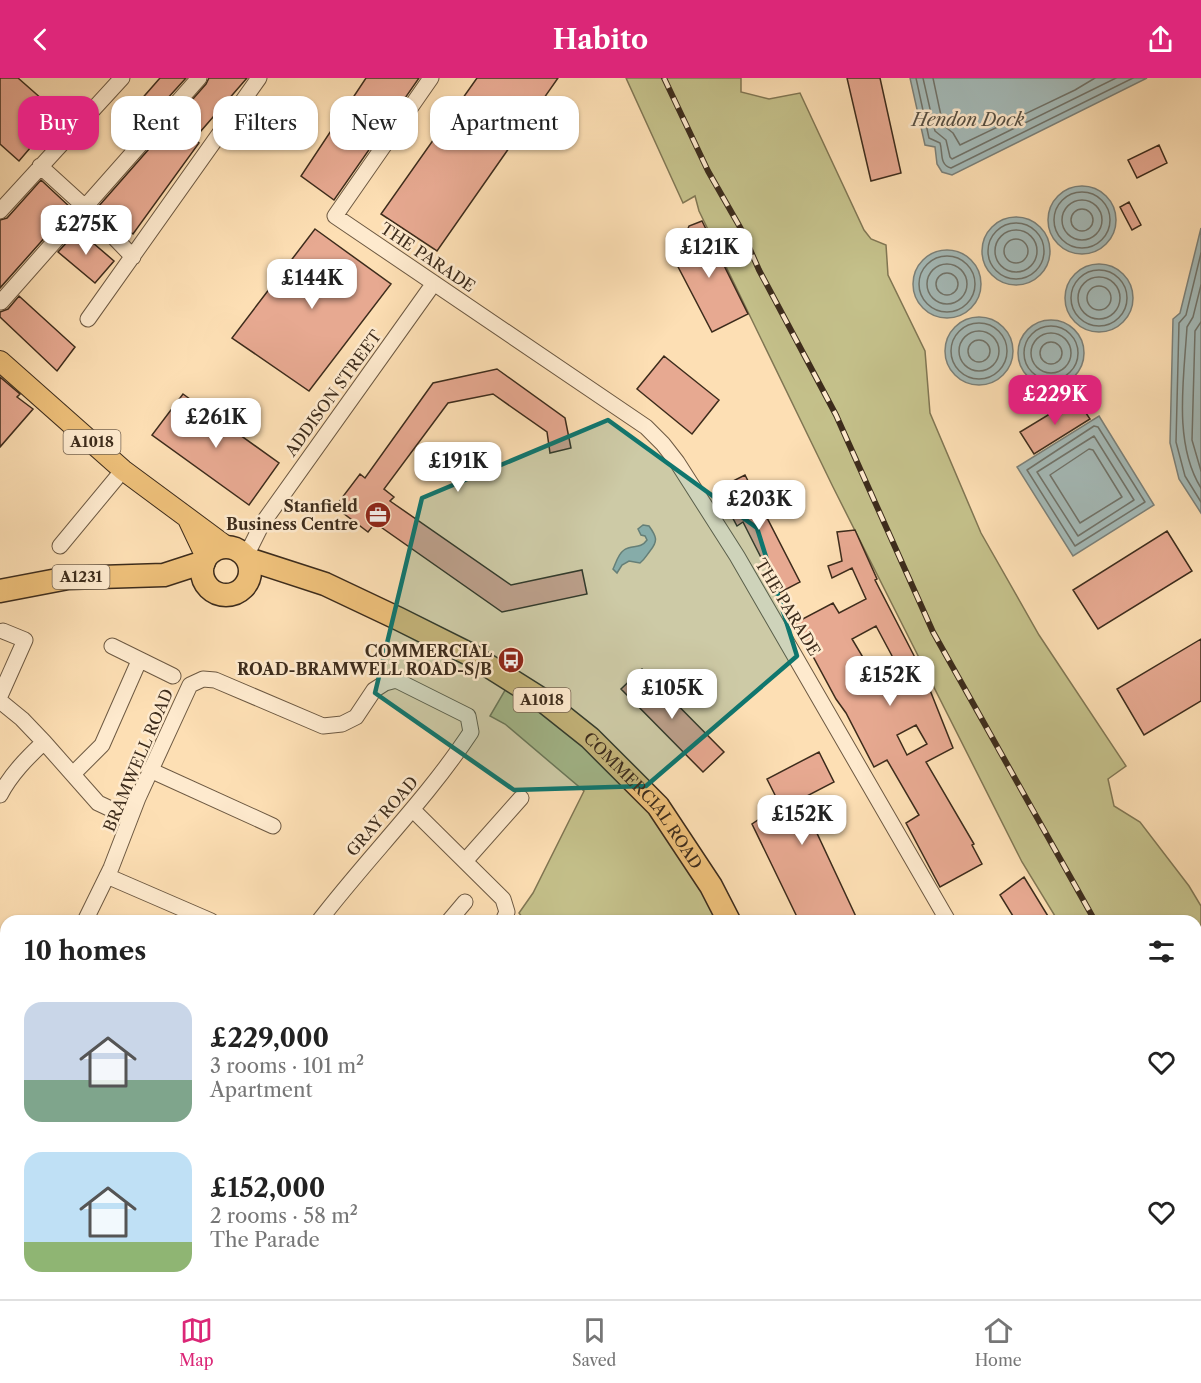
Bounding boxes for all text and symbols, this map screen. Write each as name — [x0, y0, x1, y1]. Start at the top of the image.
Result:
icon: back — [24, 23, 57, 56]
text: Habito — [553, 23, 648, 56]
icon: share — [1144, 23, 1177, 56]
chip: Buy — [18, 96, 99, 150]
chip: Rent — [111, 96, 201, 150]
chip: Filters — [213, 96, 318, 150]
chip: New — [330, 96, 418, 150]
chip: Apartment — [430, 96, 579, 150]
water label: Hendon Dock — [910, 109, 1025, 131]
pin: £275K — [44, 205, 128, 256]
text: £275K — [55, 212, 117, 236]
street label: THE PARADE — [377, 218, 479, 296]
pin: £121K — [667, 228, 751, 279]
text: £121K — [679, 235, 739, 259]
pin: £144K — [270, 259, 354, 310]
text: £144K — [281, 266, 343, 290]
street label: ADDISON STREET — [280, 326, 385, 461]
pin: £229K — [1013, 375, 1097, 426]
text: £229K — [1023, 382, 1087, 406]
pin: £261K — [174, 398, 258, 449]
text: £261K — [185, 405, 247, 429]
road number: A1018 — [64, 430, 121, 454]
pin: £191K — [416, 442, 500, 493]
text: £191K — [428, 449, 488, 473]
pin: £203K — [717, 480, 801, 531]
text: £203K — [726, 487, 792, 511]
place label: Stanfield Business Centre — [226, 496, 358, 534]
office icon: Stanfield Business Centre — [363, 500, 393, 530]
street label: THE PARADE — [751, 555, 825, 659]
road number: A1231 — [52, 565, 110, 589]
place label: COMMERCIAL ROAD-BRAMWELL ROAD-S/B — [237, 641, 492, 679]
bus stop icon: COMMERCIAL ROAD-BRAMWELL ROAD-S/B — [496, 645, 526, 675]
pin: £152K — [848, 656, 932, 707]
text: £152K — [859, 663, 921, 687]
pin: £105K — [630, 669, 714, 720]
text: £105K — [641, 676, 703, 700]
street label: BRAMWELL ROAD — [99, 686, 177, 834]
road number: A1018 — [514, 688, 570, 712]
street label: COMMERCIAL ROAD — [580, 728, 707, 873]
street label: GRAY ROAD — [342, 772, 422, 860]
pin: £152K — [760, 795, 844, 846]
text: £152K — [771, 802, 833, 826]
text: 10 homes — [24, 935, 146, 967]
icon: filters — [1145, 935, 1178, 968]
text: £229,000 — [210, 1022, 329, 1054]
icon: home — [72, 1026, 144, 1098]
icon: heart — [1145, 1046, 1178, 1079]
text: 3 rooms · 101 m² — [210, 1054, 364, 1078]
text: Apartment — [210, 1078, 313, 1102]
text: £152,000 — [210, 1172, 325, 1204]
icon: home — [72, 1176, 144, 1248]
icon: heart — [1145, 1196, 1178, 1229]
text: 2 rooms · 58 m² — [210, 1204, 358, 1228]
text: The Parade — [210, 1228, 320, 1252]
tab: Map — [179, 1314, 214, 1370]
tab: Saved — [572, 1314, 616, 1370]
tab: Home — [975, 1314, 1022, 1370]

